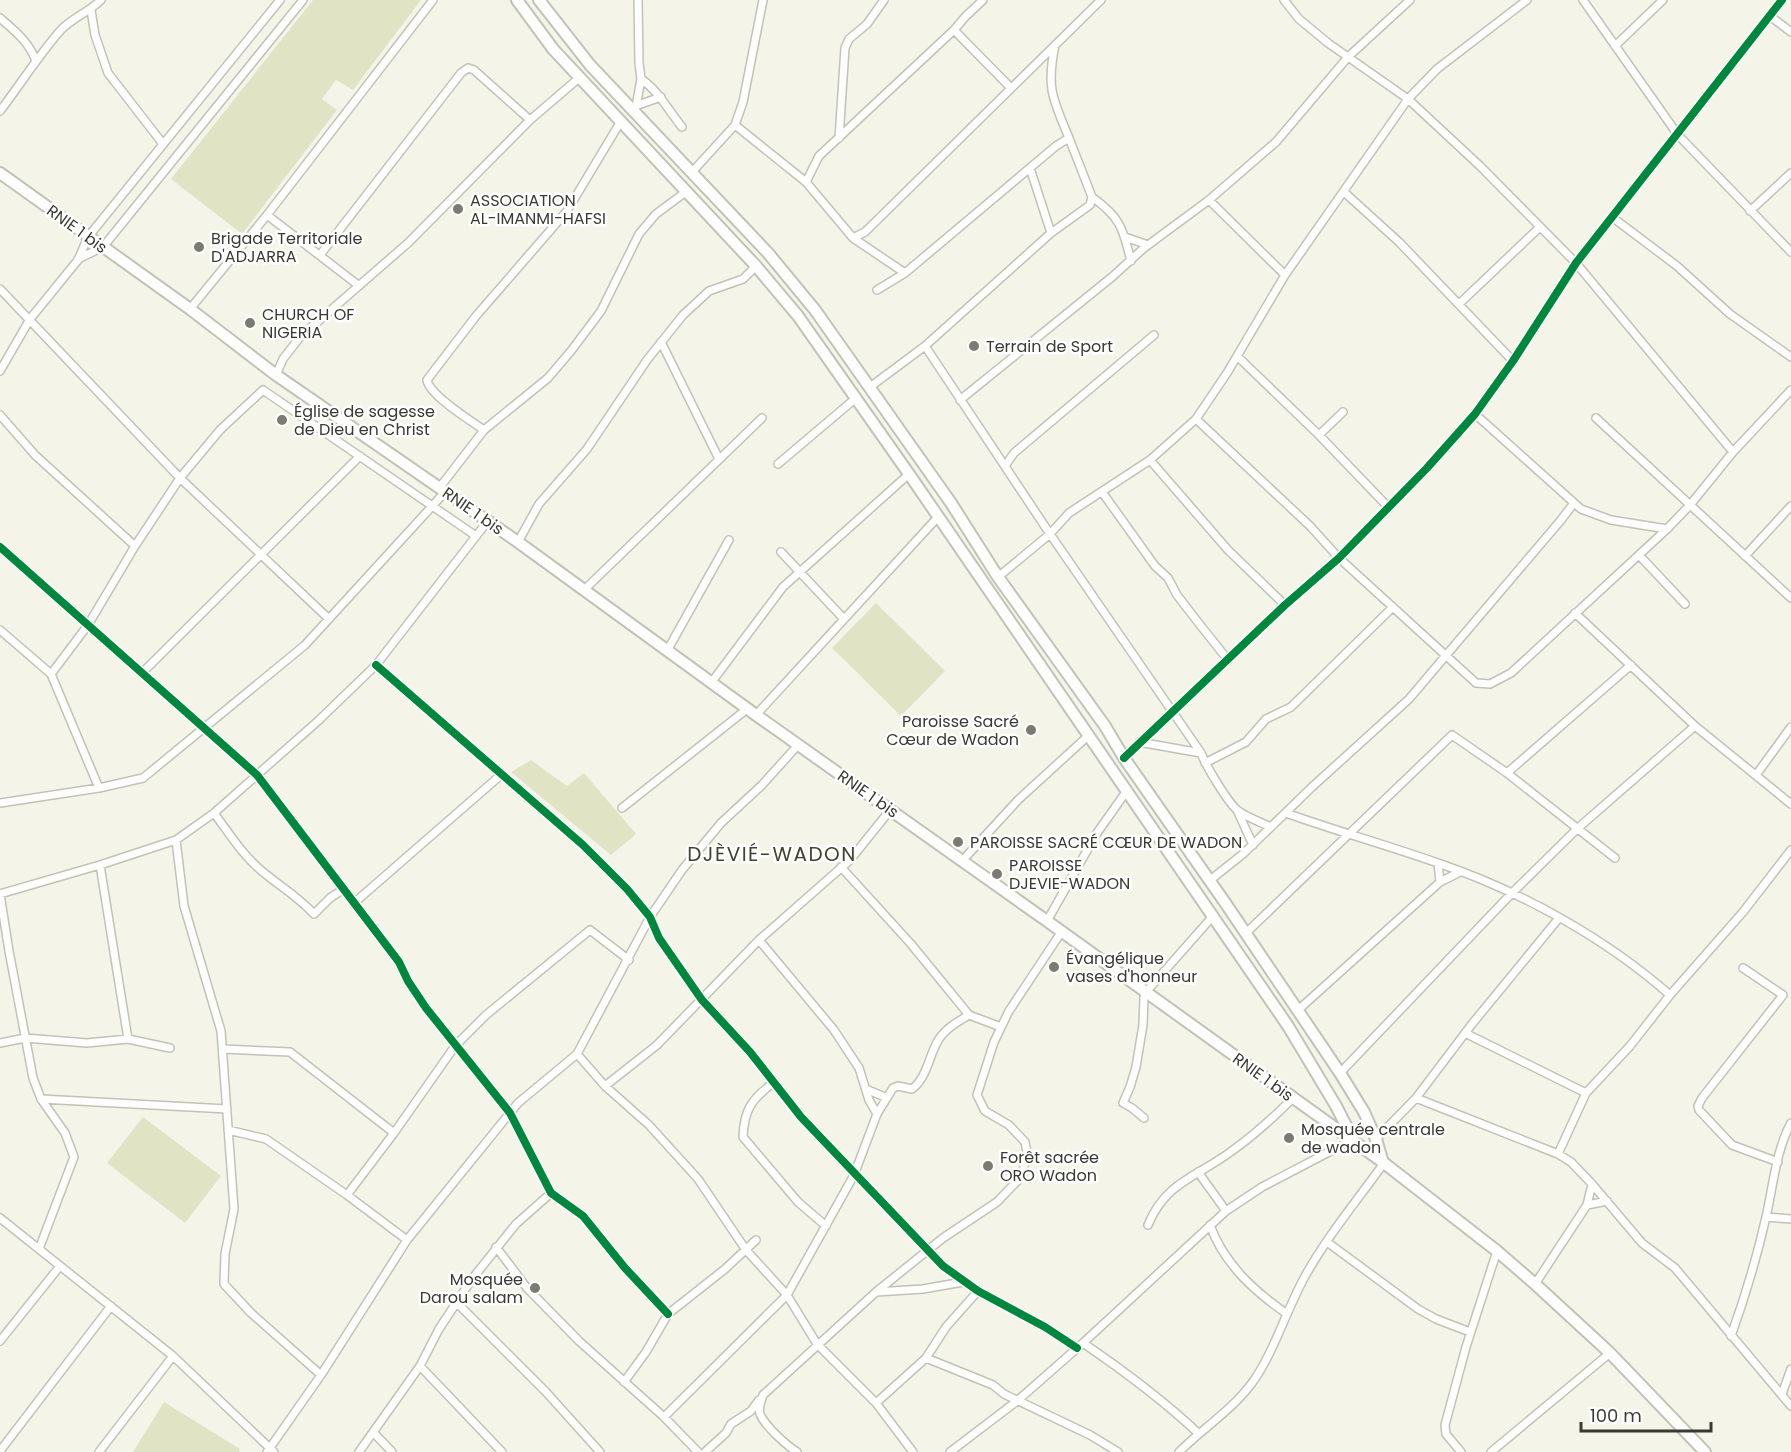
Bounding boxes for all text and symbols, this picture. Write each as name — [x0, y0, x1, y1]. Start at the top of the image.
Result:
place label: ASSOCIATION AL-IMANMI-HAFSI — [470, 189, 606, 230]
street label: RNIE 1 bis — [42, 199, 112, 259]
marker: ASSOCIATION AL-IMANMI-HAFSI — [451, 202, 465, 216]
place label: Brigade Territoriale D'ADJARRA — [211, 227, 363, 268]
marker: Brigade Territoriale D'ADJARRA — [192, 240, 206, 254]
place label: CHURCH OF NIGERIA — [262, 303, 354, 344]
marker: CHURCH OF NIGERIA — [243, 316, 257, 330]
place label: Terrain de Sport — [986, 335, 1113, 358]
marker: Terrain de Sport — [967, 339, 981, 353]
place label: Église de sagesse de Dieu en Christ — [294, 400, 435, 441]
marker: Église de sagesse de Dieu en Christ — [275, 413, 289, 427]
street label: RNIE 1 bis — [438, 482, 508, 540]
place label: Paroisse Sacré Cœur de Wadon — [886, 710, 1019, 751]
marker: Paroisse Sacré Cœur de Wadon — [1024, 723, 1038, 737]
street label: RNIE 1 bis — [833, 765, 903, 823]
place label: PAROISSE SACRÉ CŒUR DE WADON — [970, 831, 1242, 854]
marker: PAROISSE SACRÉ CŒUR DE WADON — [951, 835, 965, 849]
district label: DJÈVIÉ-WADON — [687, 840, 857, 868]
place label: PAROISSE DJEVIE-WADON — [1009, 854, 1130, 895]
marker: PAROISSE DJEVIE-WADON — [990, 867, 1004, 881]
place label: Évangélique vases d'honneur — [1066, 947, 1197, 988]
marker: Évangélique vases d'honneur — [1047, 960, 1061, 974]
street label: RNIE 1 bis — [1228, 1047, 1298, 1107]
place label: Mosquée centrale de wadon — [1301, 1118, 1445, 1159]
marker: Mosquée centrale de wadon — [1282, 1131, 1296, 1145]
place label: Forêt sacrée ORO Wadon — [1000, 1146, 1099, 1187]
marker: Forêt sacrée ORO Wadon — [981, 1159, 995, 1173]
place label: Mosquée Darou salam — [420, 1268, 523, 1309]
marker: Mosquée Darou salam — [528, 1281, 542, 1295]
scale bar — [1581, 1395, 1712, 1433]
text: 100 m — [1590, 1403, 1642, 1428]

